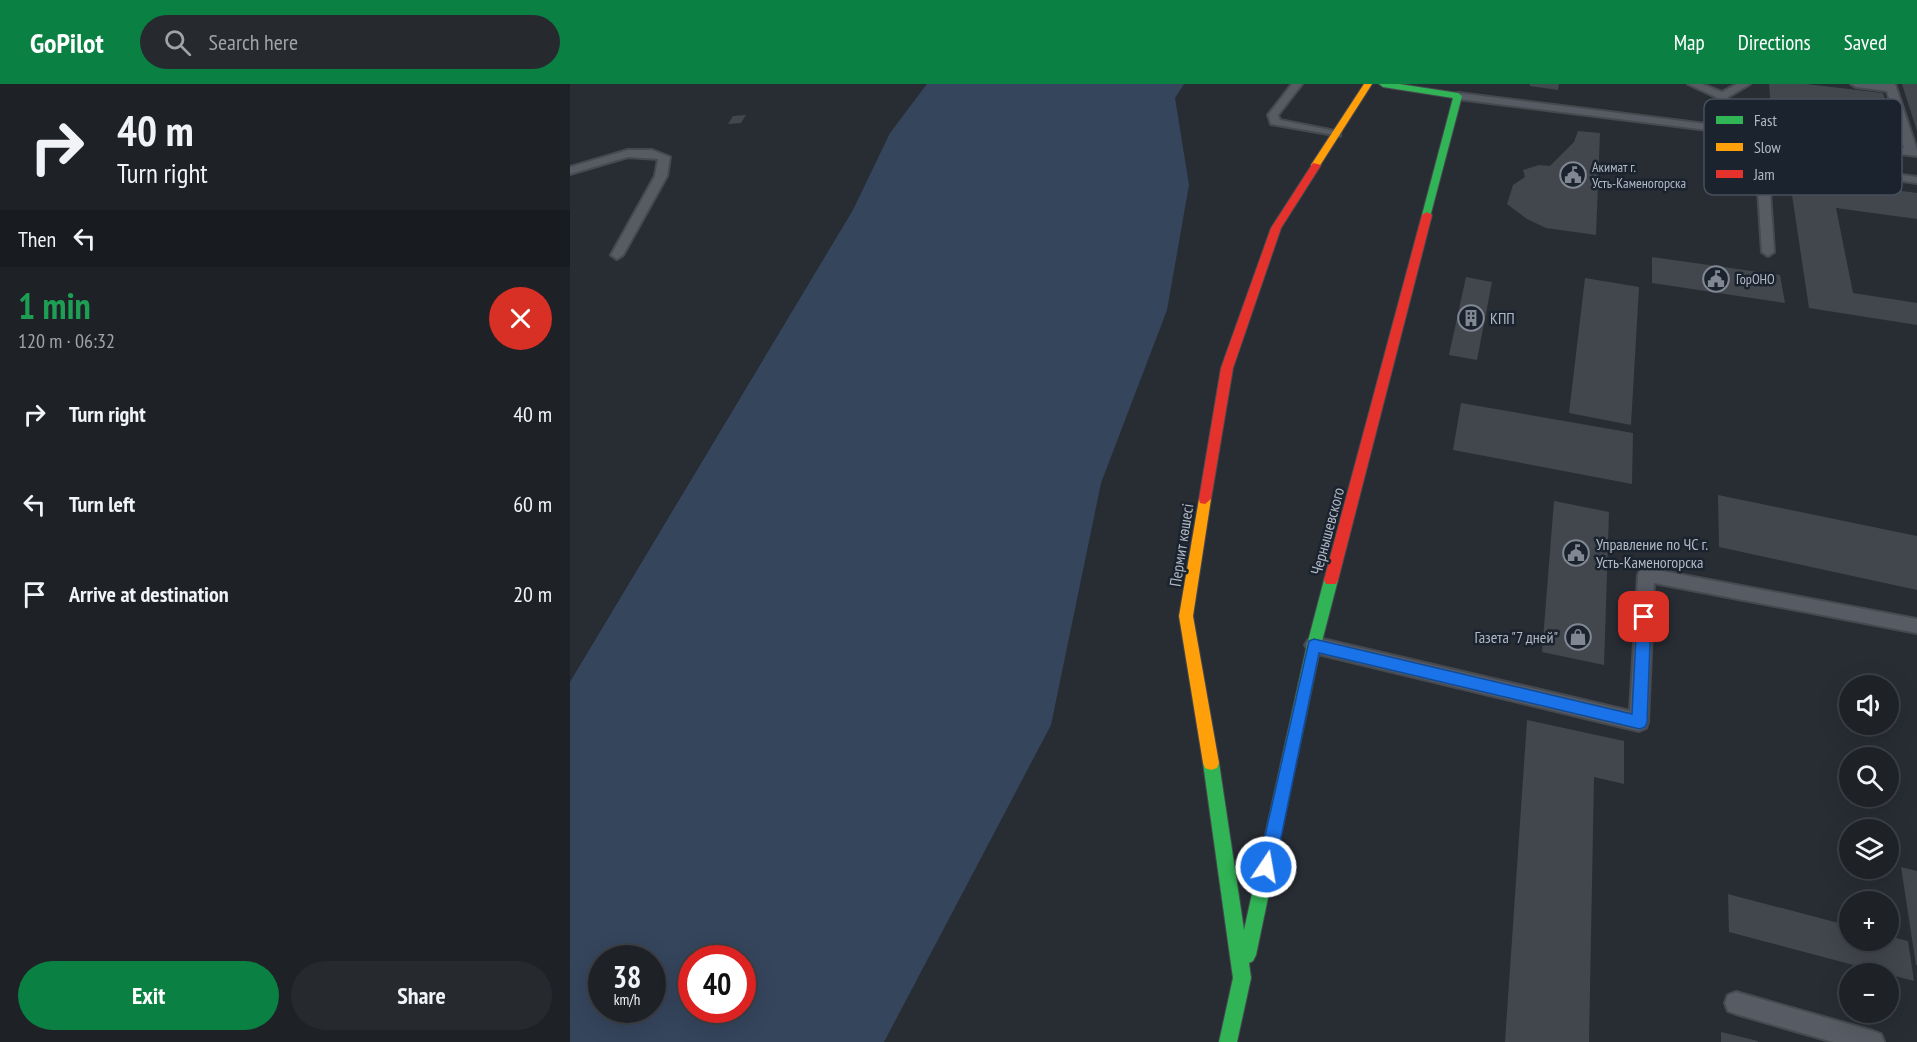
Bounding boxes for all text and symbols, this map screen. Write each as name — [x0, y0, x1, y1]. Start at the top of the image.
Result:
search box — [140, 15, 560, 69]
text: GoPilot — [30, 24, 104, 61]
icon: search — [161, 26, 194, 59]
text: Search here — [209, 28, 298, 56]
text: Map — [1674, 29, 1705, 56]
text: Directions — [1738, 29, 1811, 56]
text: Saved — [1844, 29, 1887, 56]
legend — [1704, 99, 1902, 195]
text: 40 m — [117, 103, 194, 158]
icon: right — [18, 108, 96, 186]
text: Fast — [1754, 110, 1777, 130]
text: Slow — [1754, 137, 1781, 157]
text: Turn right — [117, 156, 208, 190]
place label: Акимат г. Усть-Каменогорска — [1592, 158, 1686, 192]
public building icon: Акимат г. Усть-Каменогорска — [1558, 160, 1588, 190]
text: Jam — [1753, 164, 1775, 184]
icon: left — [68, 222, 101, 255]
text: Then — [18, 225, 56, 253]
public building icon: ГорОНО — [1701, 264, 1731, 294]
place label: ГорОНО — [1736, 270, 1775, 288]
text: 1 min — [18, 282, 91, 329]
button: close — [489, 287, 552, 350]
building icon: КПП — [1456, 303, 1486, 333]
place label: КПП — [1490, 308, 1515, 328]
text: 120 m · 06:32 — [18, 328, 115, 354]
icon: right — [18, 398, 51, 431]
text: Turn right — [69, 400, 146, 428]
text: 40 m — [513, 400, 552, 428]
street label: Чернышевского — [1306, 485, 1348, 577]
icon: left — [18, 488, 51, 521]
text: Turn left — [69, 490, 135, 518]
text: 60 m — [513, 490, 552, 518]
street label: Пермит көшесі — [1165, 502, 1197, 588]
place label: Управление по ЧС г. Усть-Каменогорска — [1596, 534, 1708, 572]
public building icon: Управление по ЧС г. Усть-Каменогорска — [1561, 538, 1591, 568]
icon: arrive — [18, 578, 51, 611]
text: Arrive at destination — [69, 580, 229, 608]
text: 20 m — [513, 580, 552, 608]
pin — [1618, 591, 1669, 642]
icon: arrive — [1627, 600, 1660, 633]
shop icon: Газета "7 дней" — [1563, 622, 1593, 652]
place label: Газета "7 дней" — [1474, 627, 1558, 647]
map controls — [1839, 675, 1899, 1023]
button: sound — [1839, 675, 1899, 735]
button: search — [1839, 747, 1899, 807]
button: layers — [1839, 819, 1899, 879]
position arrow — [1234, 835, 1298, 899]
button: + — [1839, 891, 1899, 951]
speed limit sign: 40 — [678, 945, 756, 1023]
text: 38 — [613, 957, 641, 996]
button: Exit — [18, 961, 279, 1030]
button: Share — [291, 961, 552, 1030]
button: − — [1839, 963, 1899, 1023]
text: km/h — [614, 990, 640, 1009]

